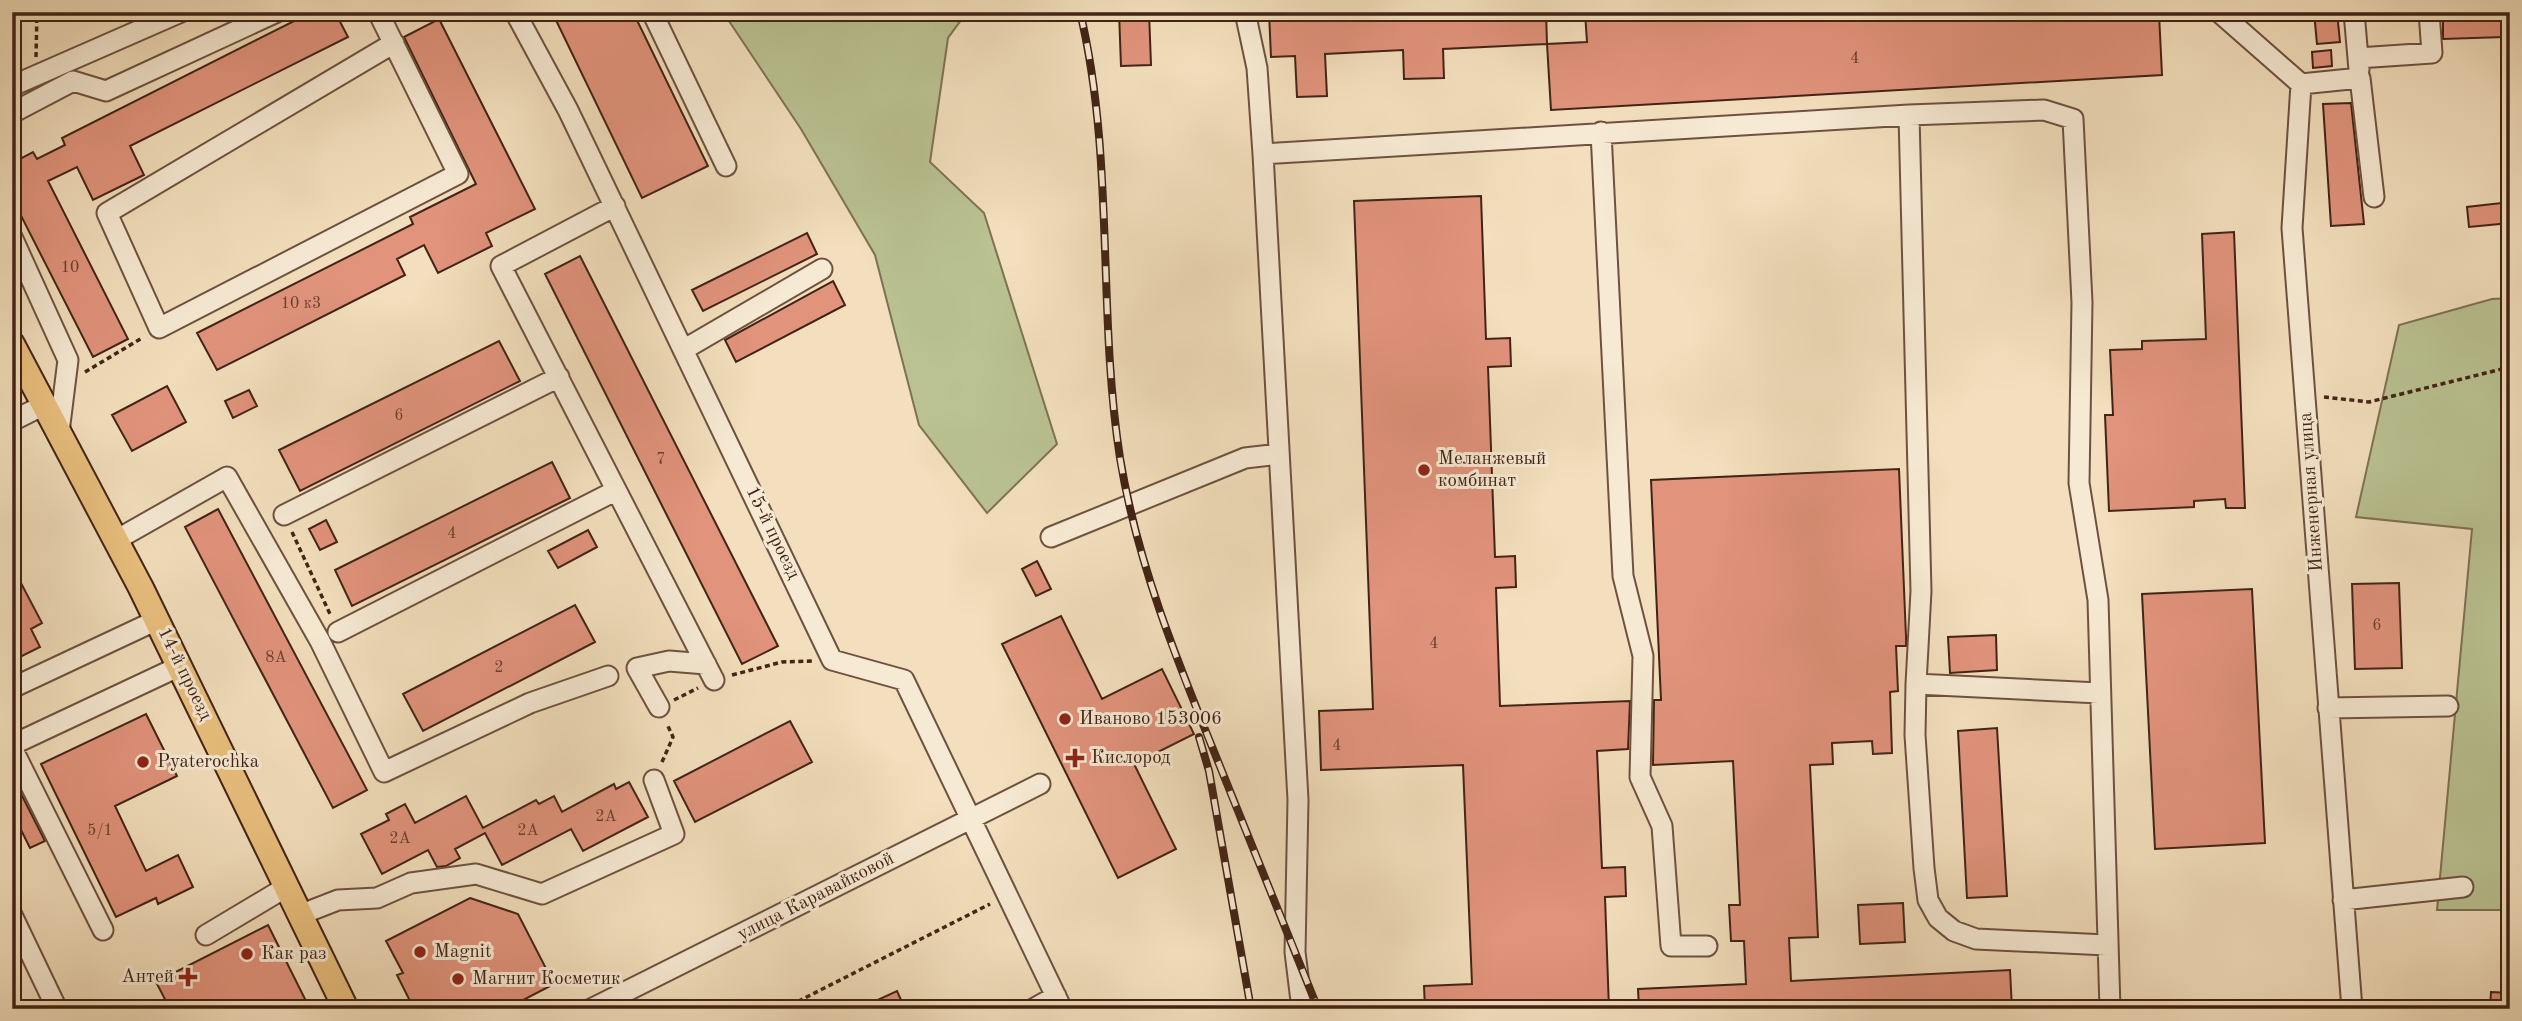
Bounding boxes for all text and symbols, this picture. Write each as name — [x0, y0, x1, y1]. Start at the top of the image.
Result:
house number: 4 — [1850, 51, 1860, 67]
house number: 10 — [61, 260, 79, 276]
house number: 10 к3 — [281, 296, 321, 312]
house number: 6 — [394, 408, 404, 424]
street label: Инженерная улица — [2297, 411, 2327, 572]
place label: Меланжевый комбинат — [1438, 450, 1546, 491]
house number: 7 — [656, 452, 666, 468]
marker: Меланжевый комбинат — [1416, 462, 1432, 478]
street label: 15-й проезд — [741, 484, 803, 583]
house number: 4 — [447, 526, 457, 542]
house number: 6 — [2372, 618, 2382, 634]
street label: 14-й проезд — [153, 625, 215, 724]
house number: 4 — [1429, 636, 1439, 652]
house number: 8А — [265, 650, 287, 666]
house number: 2 — [494, 660, 504, 676]
place label: Иваново 153006 — [1079, 710, 1222, 729]
marker: Иваново 153006 — [1057, 711, 1073, 727]
house number: 4 — [1332, 738, 1342, 754]
marker: Кислород — [1065, 748, 1085, 768]
place label: Кислород — [1091, 749, 1171, 768]
place label: Pyaterochka — [157, 753, 260, 772]
marker: Pyaterochka — [135, 754, 151, 770]
house number: 2А — [595, 809, 617, 825]
house number: 5/1 — [87, 823, 113, 839]
house number: 2А — [517, 823, 539, 839]
house number: 2А — [389, 831, 411, 847]
street label: улица Каравайковой — [735, 849, 897, 945]
place label: Magnit — [434, 943, 492, 962]
marker: Magnit — [412, 944, 428, 960]
place label: Как раз — [261, 945, 327, 964]
marker: Как раз — [239, 946, 255, 962]
place label: Антей — [121, 968, 174, 987]
marker: Антей — [180, 969, 196, 985]
place label: Магнит Косметик — [472, 970, 621, 989]
marker: Магнит Косметик — [450, 971, 466, 987]

